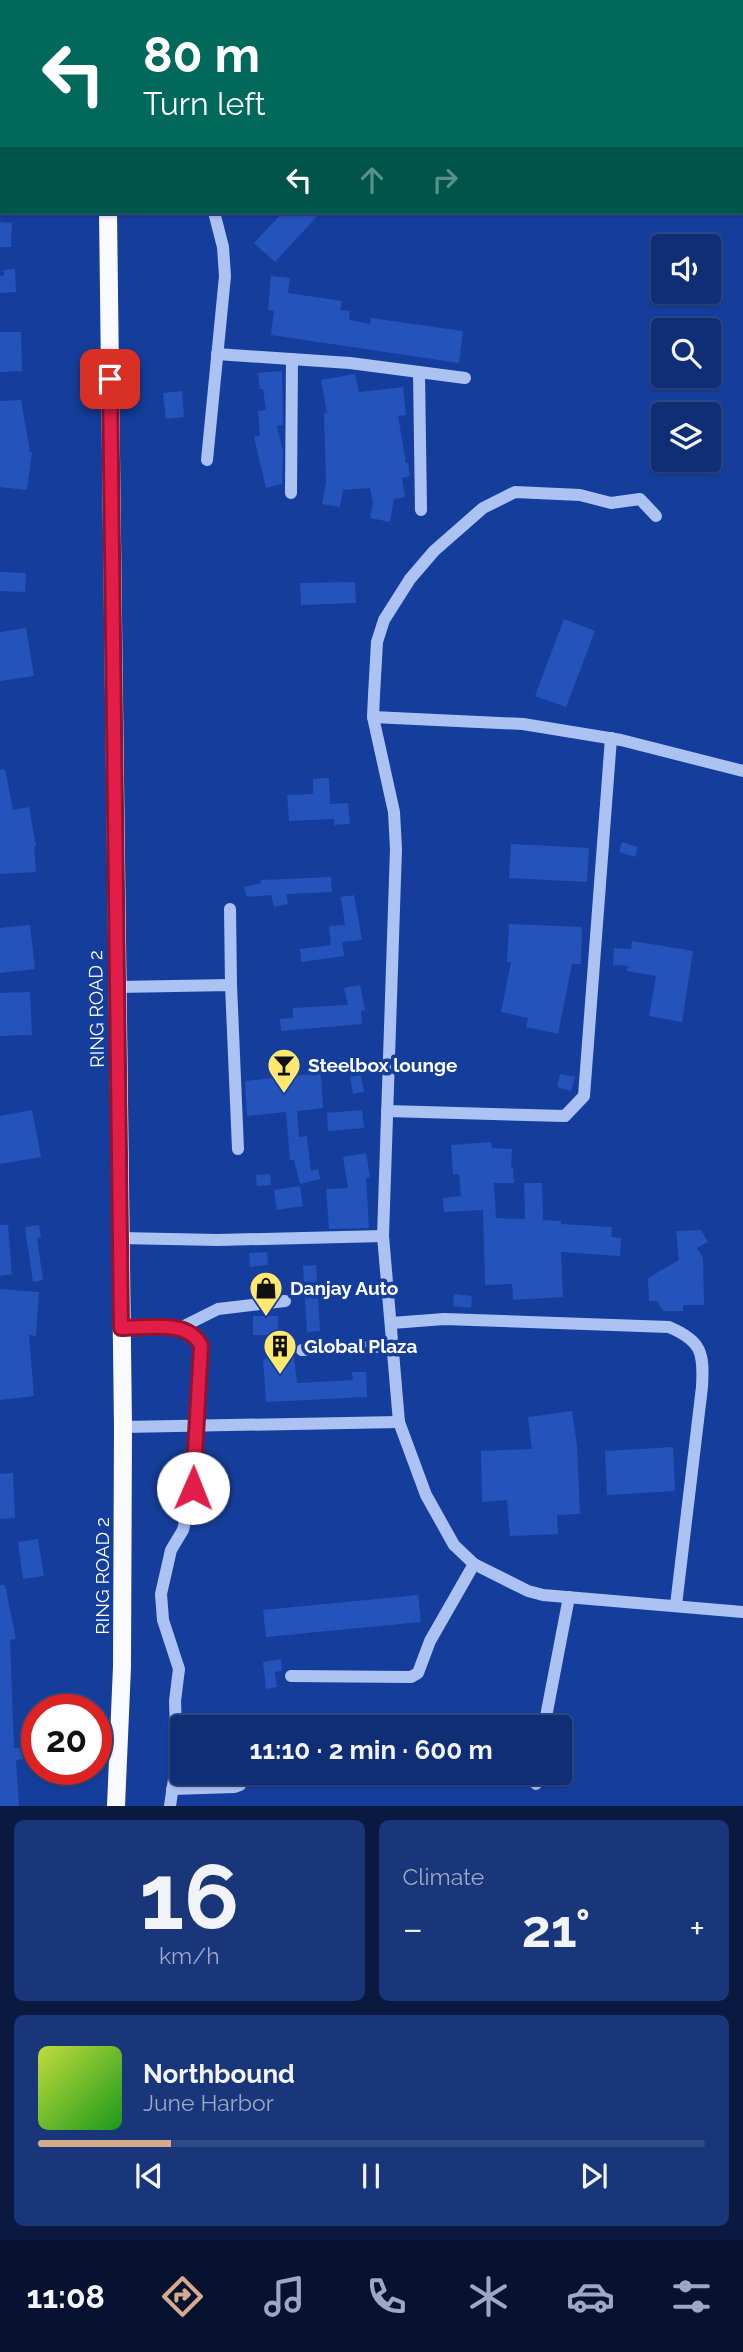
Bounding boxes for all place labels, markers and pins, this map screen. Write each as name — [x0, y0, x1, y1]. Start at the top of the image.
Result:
pin — [80, 349, 140, 409]
bar icon: Steelbox lounge — [265, 1046, 303, 1095]
place label: Steelbox lounge — [308, 1054, 457, 1076]
shop icon: Danjay Auto — [247, 1269, 285, 1318]
place label: Danjay Auto — [290, 1277, 398, 1299]
building icon: Global Plaza — [261, 1327, 299, 1376]
place label: Global Plaza — [304, 1335, 417, 1357]

